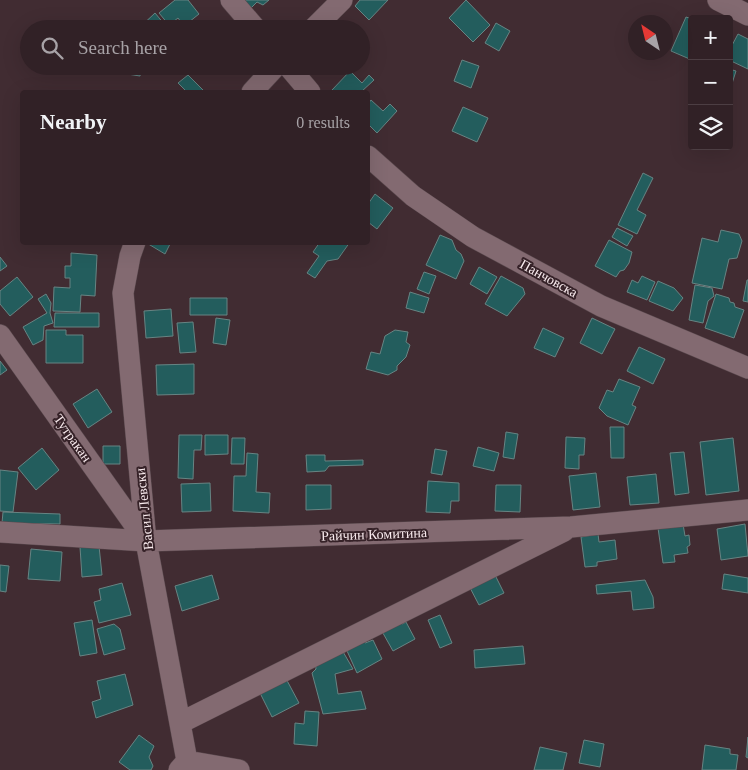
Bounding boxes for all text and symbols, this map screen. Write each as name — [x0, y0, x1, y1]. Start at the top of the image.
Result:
north arrow — [628, 15, 673, 60]
map controls — [688, 15, 733, 150]
button: + — [688, 15, 733, 60]
search box — [20, 20, 370, 75]
icon: search — [38, 34, 66, 62]
text: Search here — [78, 37, 167, 58]
button: − — [688, 60, 733, 105]
button: layers — [688, 105, 733, 150]
text: Nearby — [40, 110, 107, 134]
text: 0 results — [296, 114, 350, 131]
street label: Панчовска — [517, 257, 581, 301]
street label: Тутракан — [51, 412, 95, 465]
street label: Васил Левски — [133, 467, 156, 551]
street label: Райчин Комитина — [321, 525, 428, 544]

